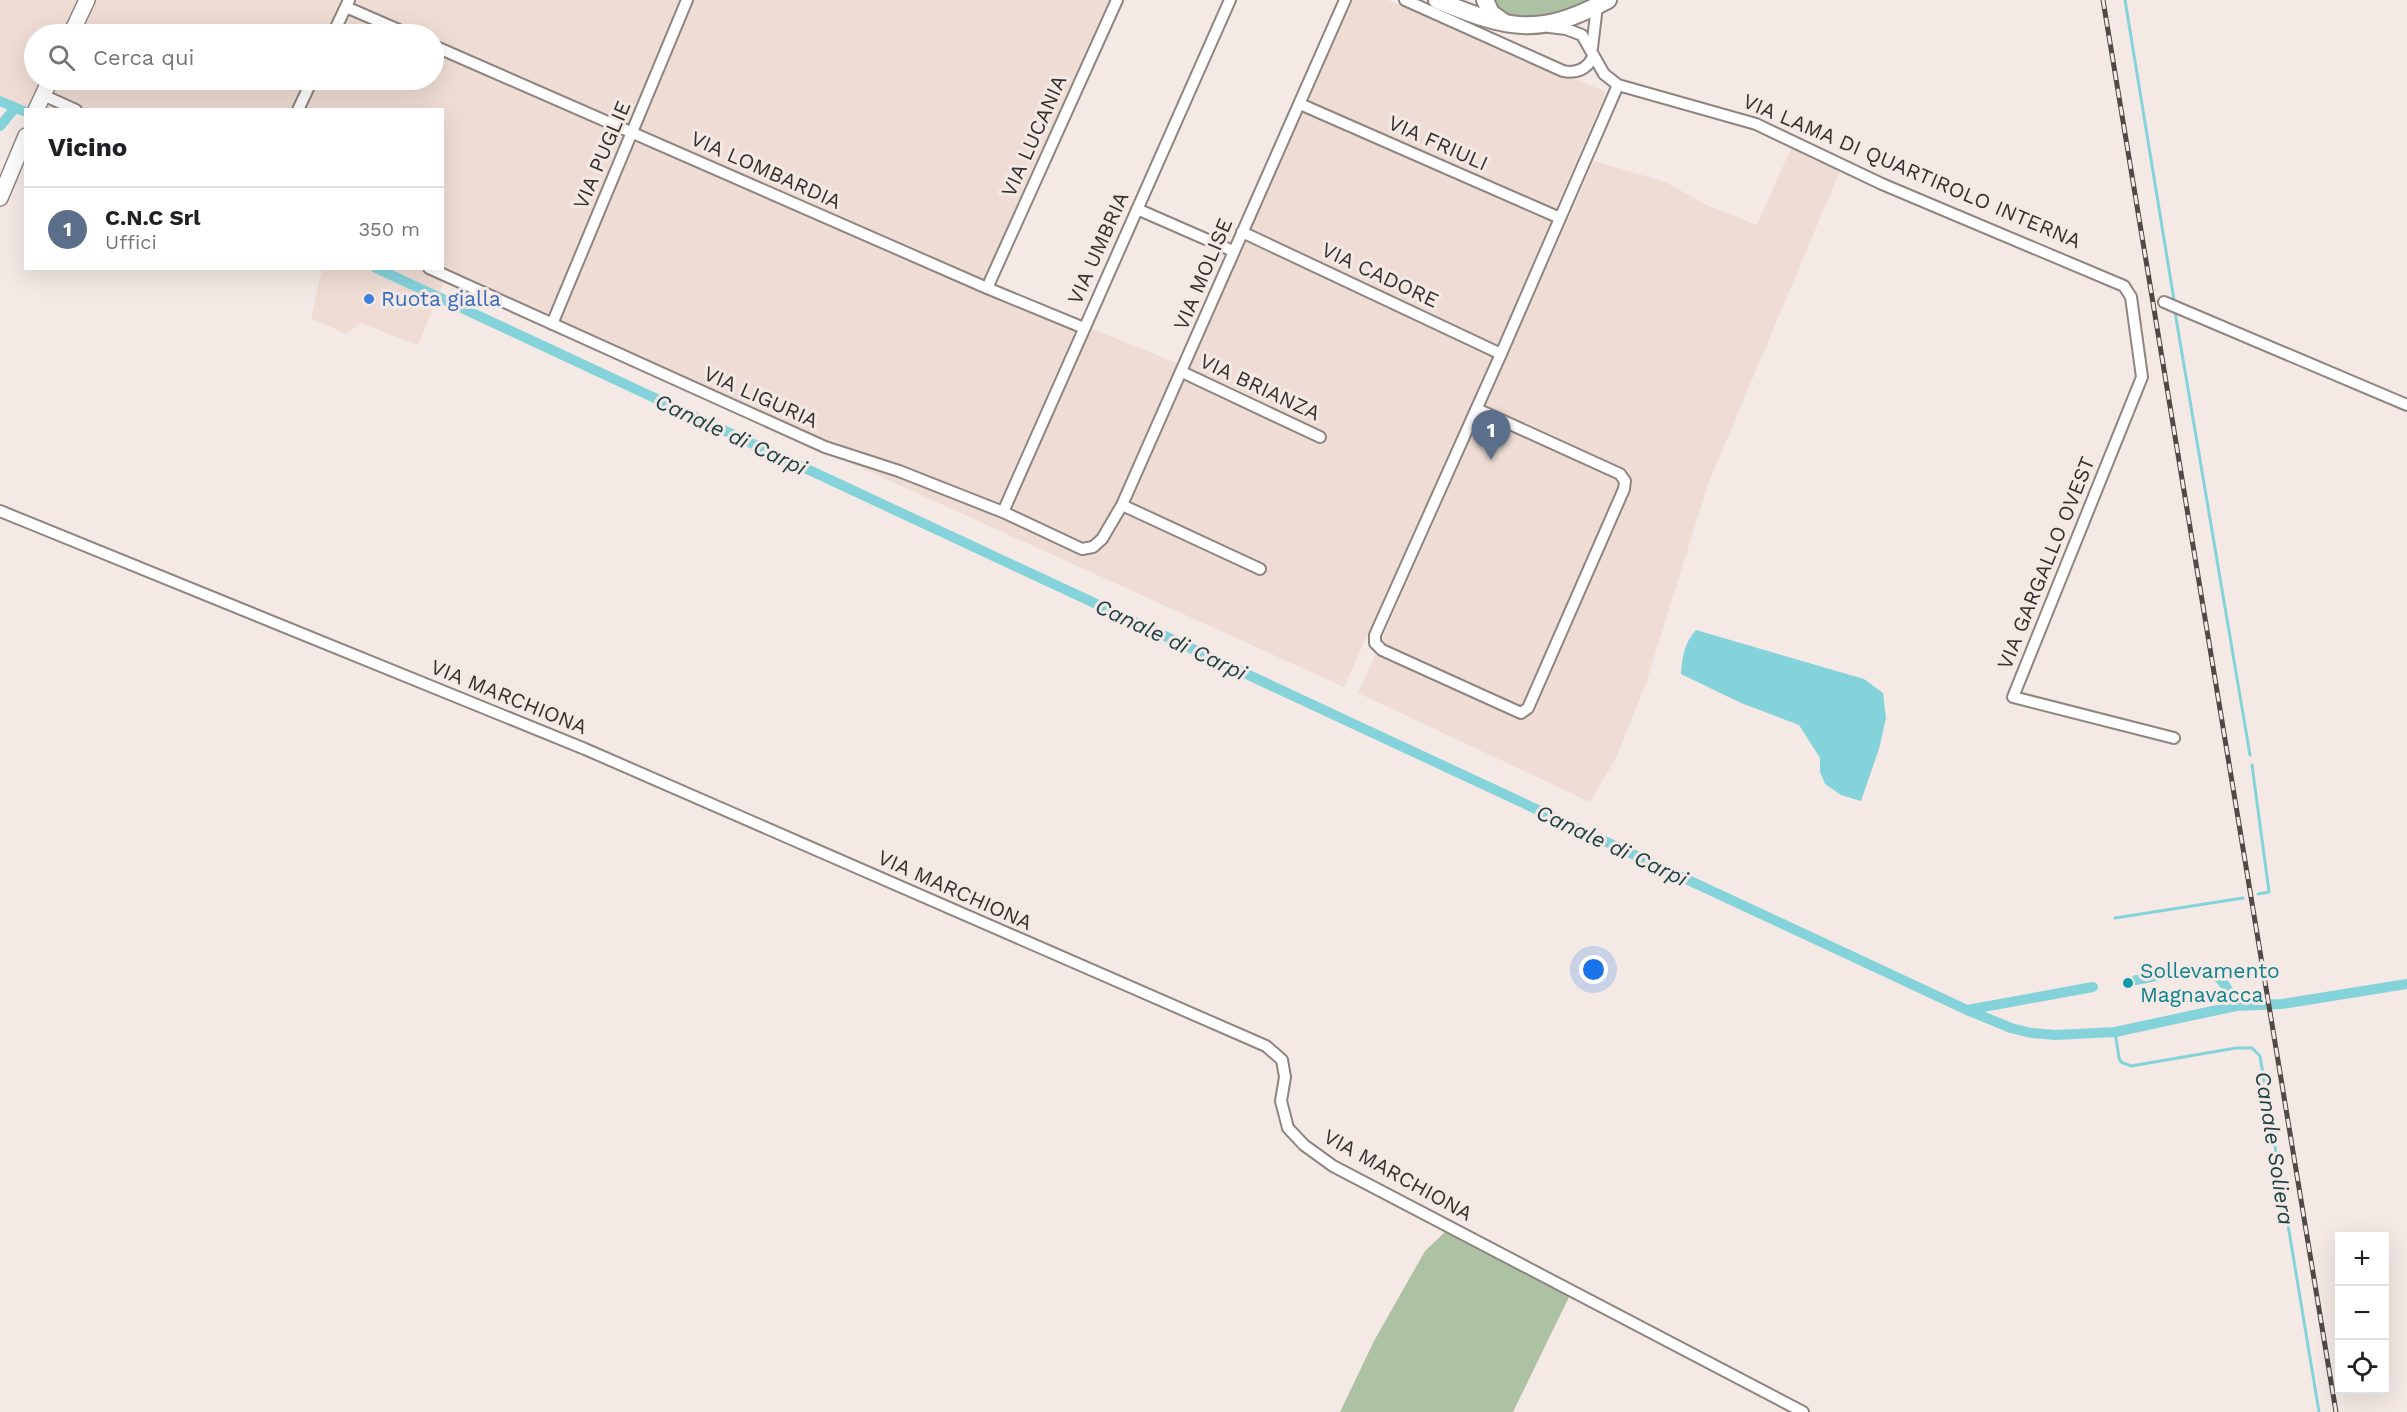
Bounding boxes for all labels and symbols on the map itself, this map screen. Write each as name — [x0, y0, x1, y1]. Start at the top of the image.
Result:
street label: VIA LUCANIA — [996, 71, 1072, 201]
street label: VIA LAMA DI QUARTIROLO INTERNA — [1739, 88, 2085, 253]
street label: VIA PUGLIE — [568, 97, 636, 213]
street label: VIA FRIULI — [1384, 109, 1492, 176]
street label: VIA LOMBARDIA — [687, 125, 846, 214]
street label: VIA UMBRIA — [1062, 188, 1134, 308]
street label: VIA MOLISE — [1168, 214, 1237, 334]
street label: VIA CADORE — [1318, 236, 1443, 313]
place label: Ruota gialla — [381, 286, 501, 311]
marker: Ruota gialla — [362, 292, 376, 306]
street label: VIA BRIANZA — [1196, 348, 1325, 425]
street label: VIA LIGURIA — [700, 360, 823, 433]
water label: Canale di Carpi — [651, 388, 812, 481]
pin: 1 — [1472, 410, 1510, 460]
street label: VIA GARGALLO OVEST — [1991, 452, 2100, 673]
water label: Canale di Carpi — [1091, 593, 1252, 686]
street label: VIA MARCHIONA — [427, 654, 591, 739]
water label: Canale di Carpi — [1532, 799, 1693, 892]
street label: VIA MARCHIONA — [874, 844, 1037, 935]
your location — [1579, 955, 1608, 984]
place label: Sollevamento Magnavacca — [2140, 958, 2280, 1007]
marker: Sollevamento Magnavacca — [2121, 976, 2135, 990]
water label: Canale Soliera — [2250, 1069, 2299, 1227]
street label: VIA MARCHIONA — [1319, 1123, 1477, 1226]

